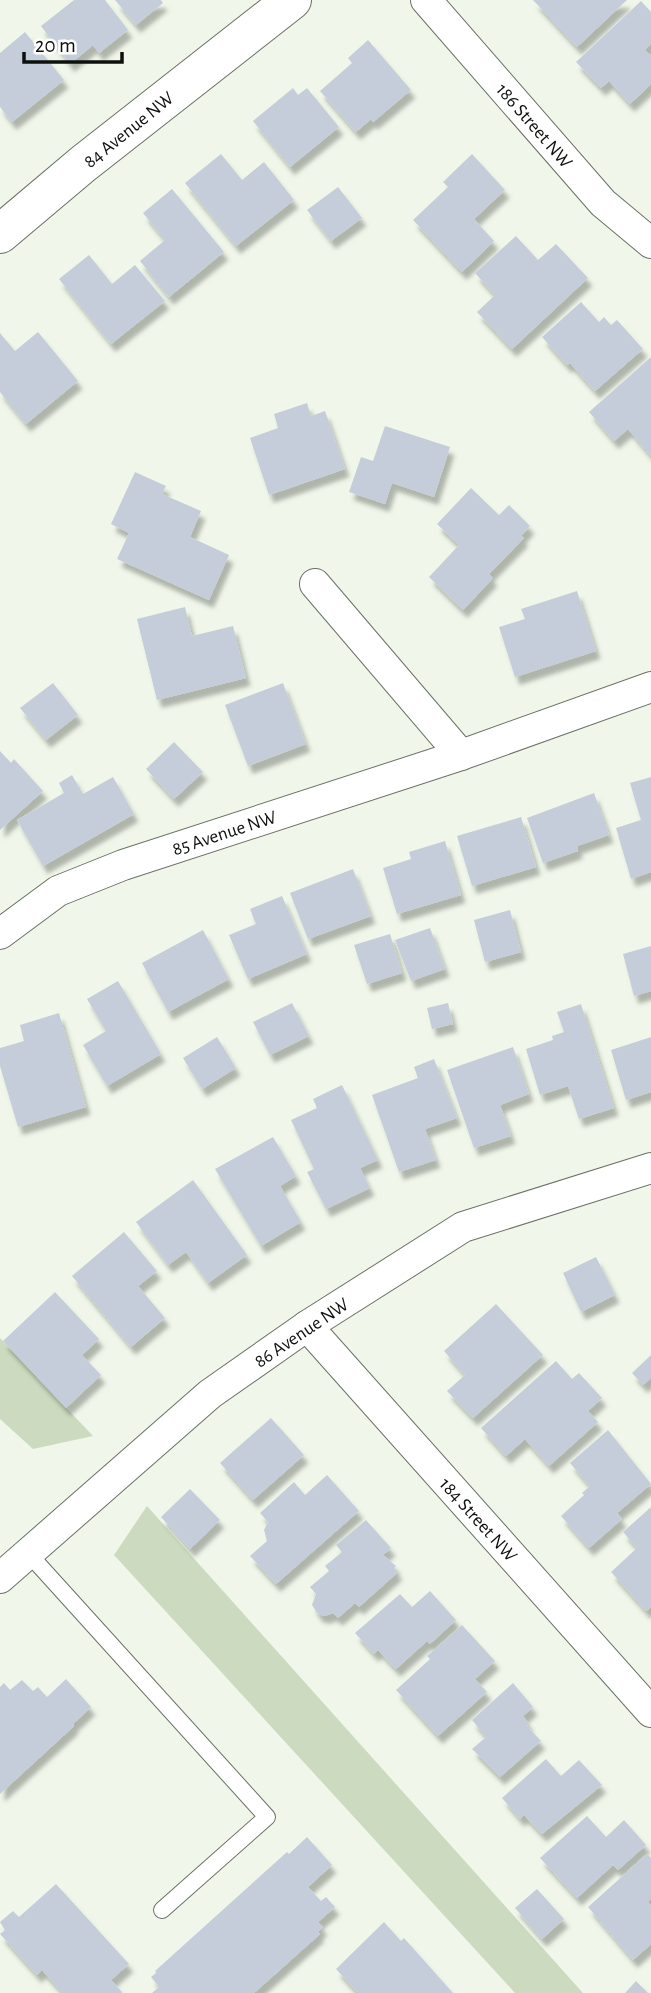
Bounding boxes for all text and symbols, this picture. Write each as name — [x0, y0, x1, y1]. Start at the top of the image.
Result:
scale bar — [24, 21, 122, 65]
text: 20 m — [35, 35, 76, 56]
street label: 186 Street NW — [492, 80, 576, 172]
street label: 84 Avenue NW — [80, 88, 177, 172]
street label: 85 Avenue NW — [170, 808, 279, 859]
street label: 86 Avenue NW — [251, 1295, 352, 1372]
street label: 184 Street NW — [436, 1475, 520, 1566]

